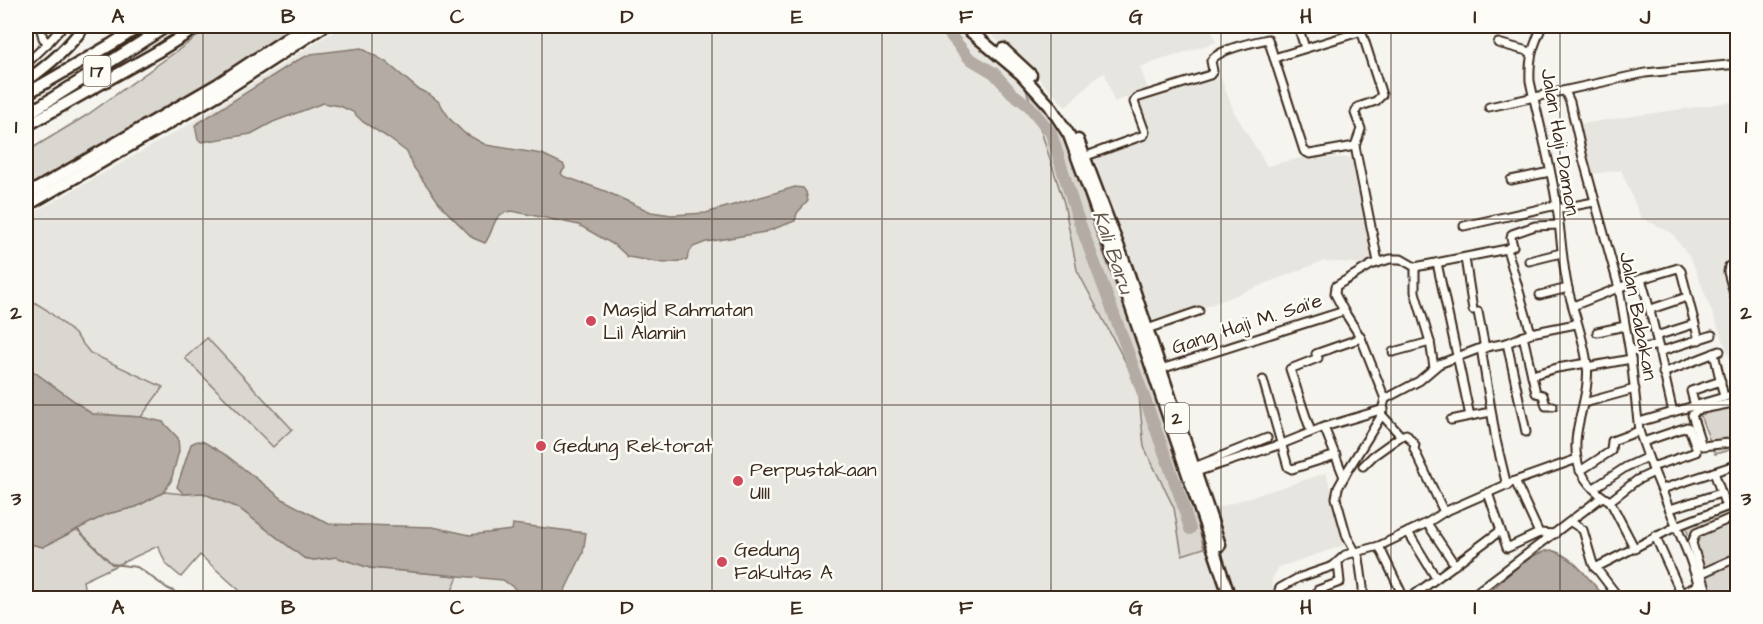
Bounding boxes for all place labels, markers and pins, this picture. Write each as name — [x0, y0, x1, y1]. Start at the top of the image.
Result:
place label: Masjid Rahmatan Lil Alamin — [603, 296, 753, 347]
marker: Masjid Rahmatan Lil Alamin — [584, 314, 598, 328]
place label: Gedung Rektorat — [553, 432, 712, 461]
marker: Gedung Rektorat — [534, 439, 548, 453]
place label: Perpustakaan UIII — [750, 456, 877, 507]
marker: Perpustakaan UIII — [731, 474, 745, 488]
place label: Gedung Fakultas A — [734, 536, 833, 587]
marker: Gedung Fakultas A — [715, 555, 729, 569]

